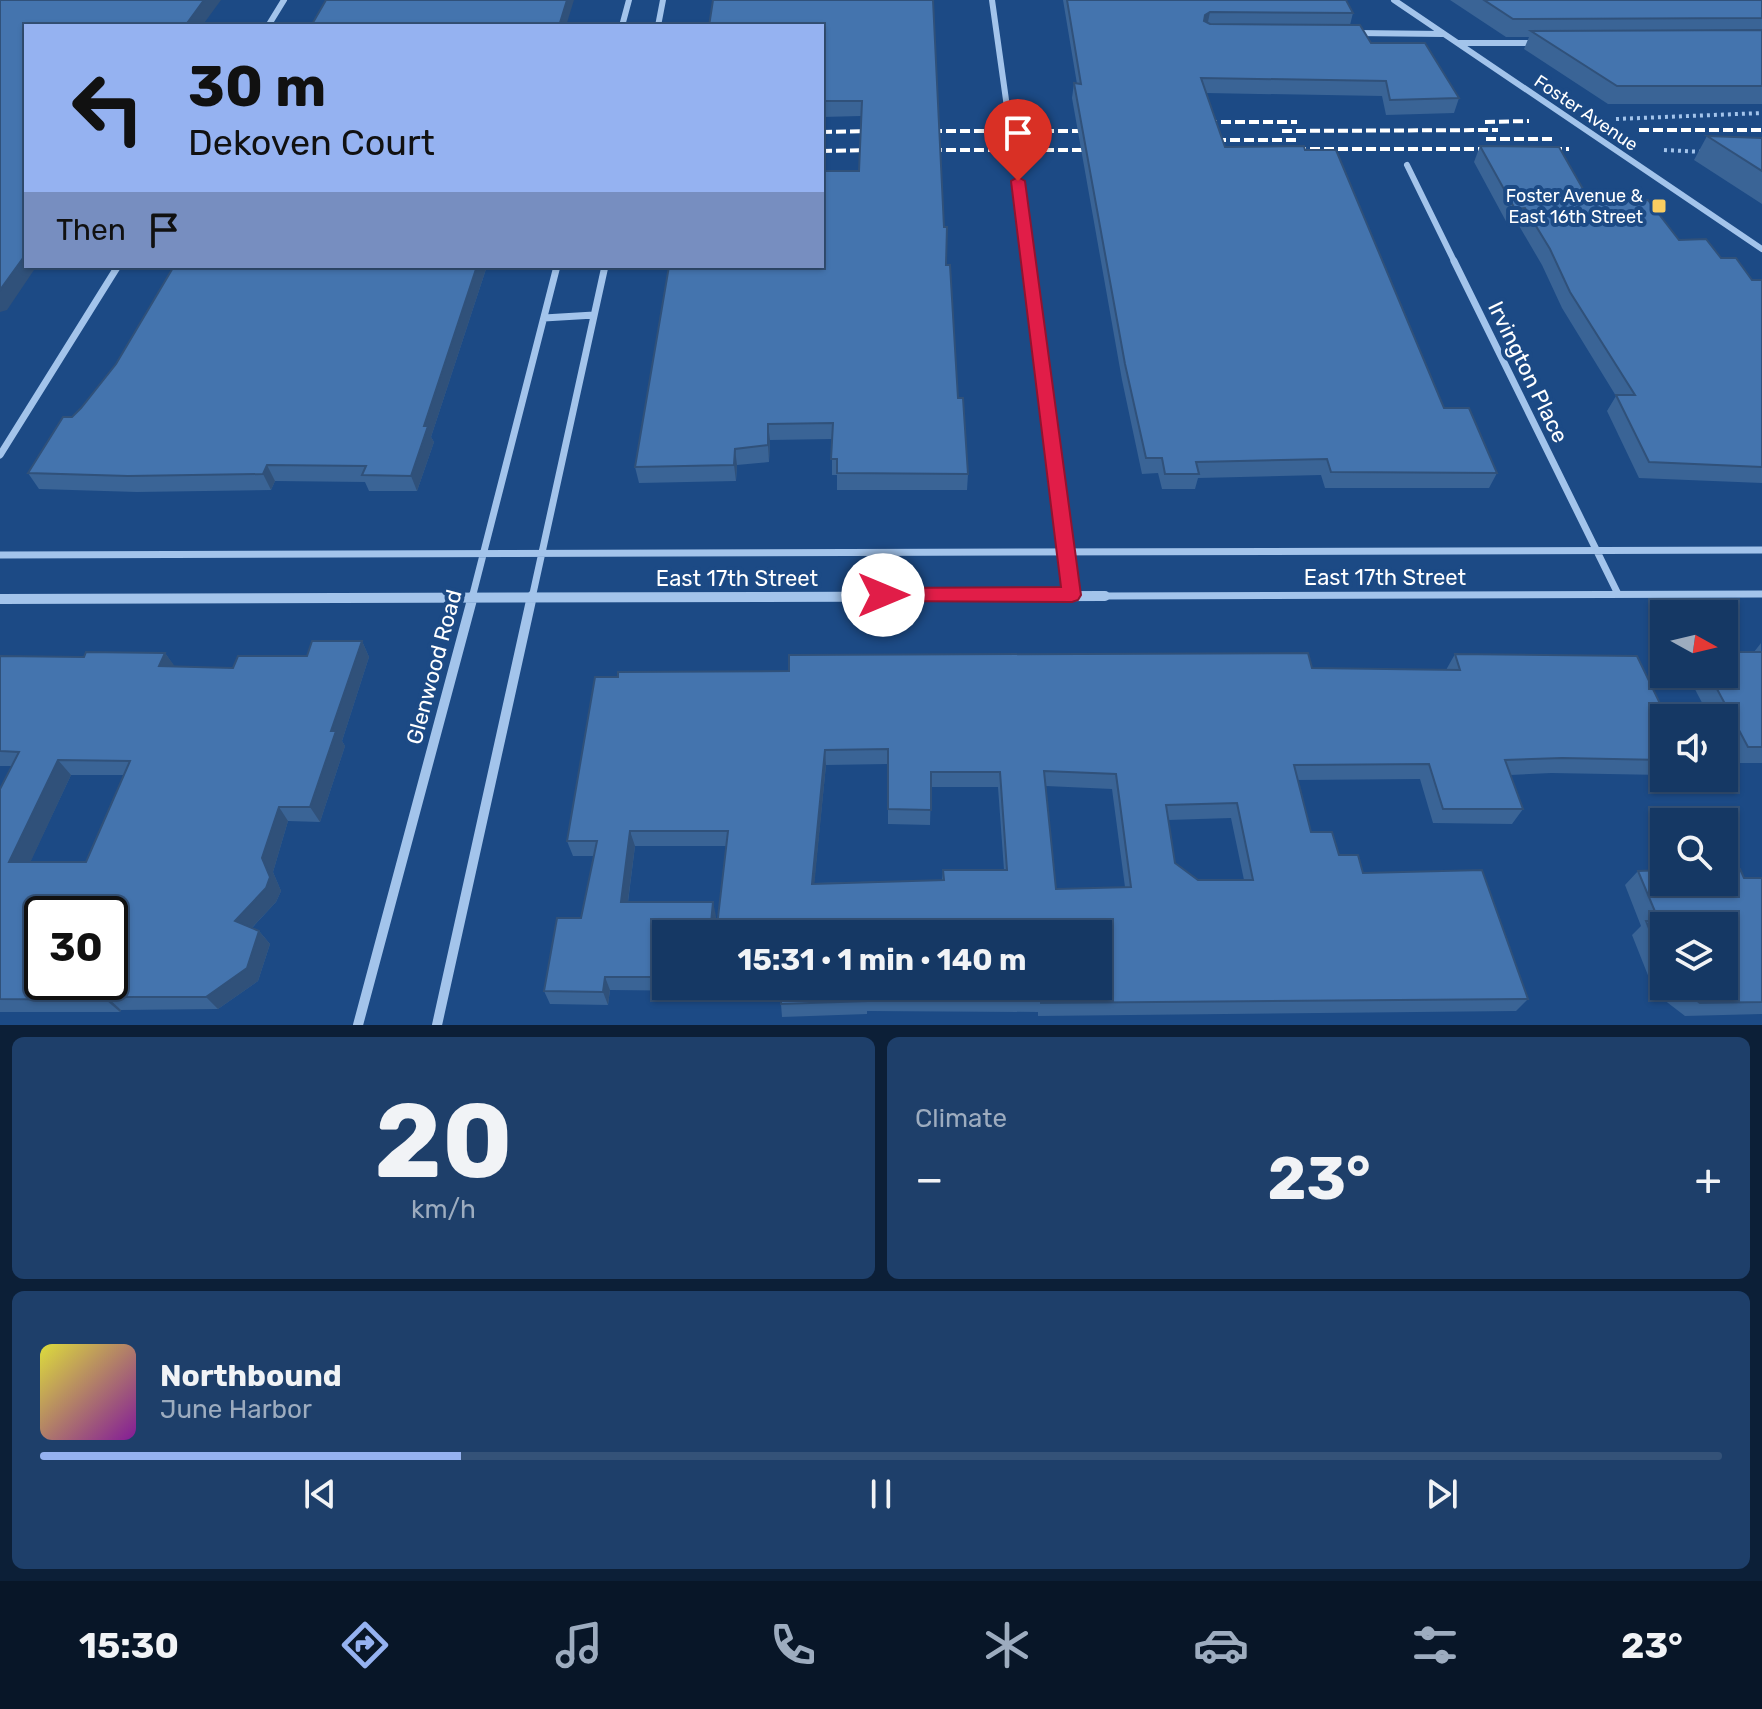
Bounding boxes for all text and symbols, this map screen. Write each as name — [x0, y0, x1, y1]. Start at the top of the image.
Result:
text: 30 m — [188, 54, 326, 120]
icon: left — [56, 56, 160, 160]
street label: Foster Avenue — [1530, 70, 1642, 156]
pin — [984, 99, 1052, 181]
icon: arrive — [996, 111, 1040, 155]
text: Dekoven Court — [188, 121, 435, 164]
place label: Foster Avenue & East 16th Street — [1506, 185, 1643, 228]
marker: Foster Avenue & East 16th Street — [1650, 197, 1668, 215]
icon: arrive — [142, 208, 186, 252]
text: Then — [56, 212, 126, 248]
street label: Irvington Place — [1482, 297, 1574, 447]
position arrow — [841, 553, 925, 637]
street label: East 17th Street — [1304, 564, 1467, 591]
street label: East 17th Street — [656, 565, 819, 592]
street label: Glenwood Road — [400, 587, 468, 747]
north arrow — [1650, 600, 1738, 688]
map controls — [1650, 600, 1738, 1000]
button: sound — [1650, 704, 1738, 792]
button: search — [1650, 808, 1738, 896]
speed limit sign: 30 — [24, 896, 128, 1000]
button: layers — [1650, 912, 1738, 1000]
text: 15:31 · 1 min · 140 m — [738, 942, 1027, 978]
text: 20 — [374, 1080, 513, 1203]
text: Climate — [915, 1103, 1007, 1134]
text: 23° — [1267, 1143, 1371, 1214]
text: − — [915, 1153, 944, 1205]
text: + — [1695, 1153, 1722, 1205]
text: km/h — [411, 1194, 476, 1225]
text: Northbound — [160, 1358, 342, 1394]
text: June Harbor — [160, 1394, 312, 1425]
icon: previous — [298, 1472, 342, 1516]
icon: pause — [859, 1472, 903, 1516]
icon: next — [1420, 1472, 1464, 1516]
icon: directions — [337, 1617, 393, 1673]
icon: music — [551, 1617, 607, 1673]
icon: phone — [765, 1617, 821, 1673]
icon: climate — [979, 1617, 1035, 1673]
icon: car — [1193, 1617, 1249, 1673]
icon: filters — [1407, 1617, 1463, 1673]
text: 15:30 — [79, 1624, 179, 1667]
text: 23° — [1621, 1624, 1683, 1667]

